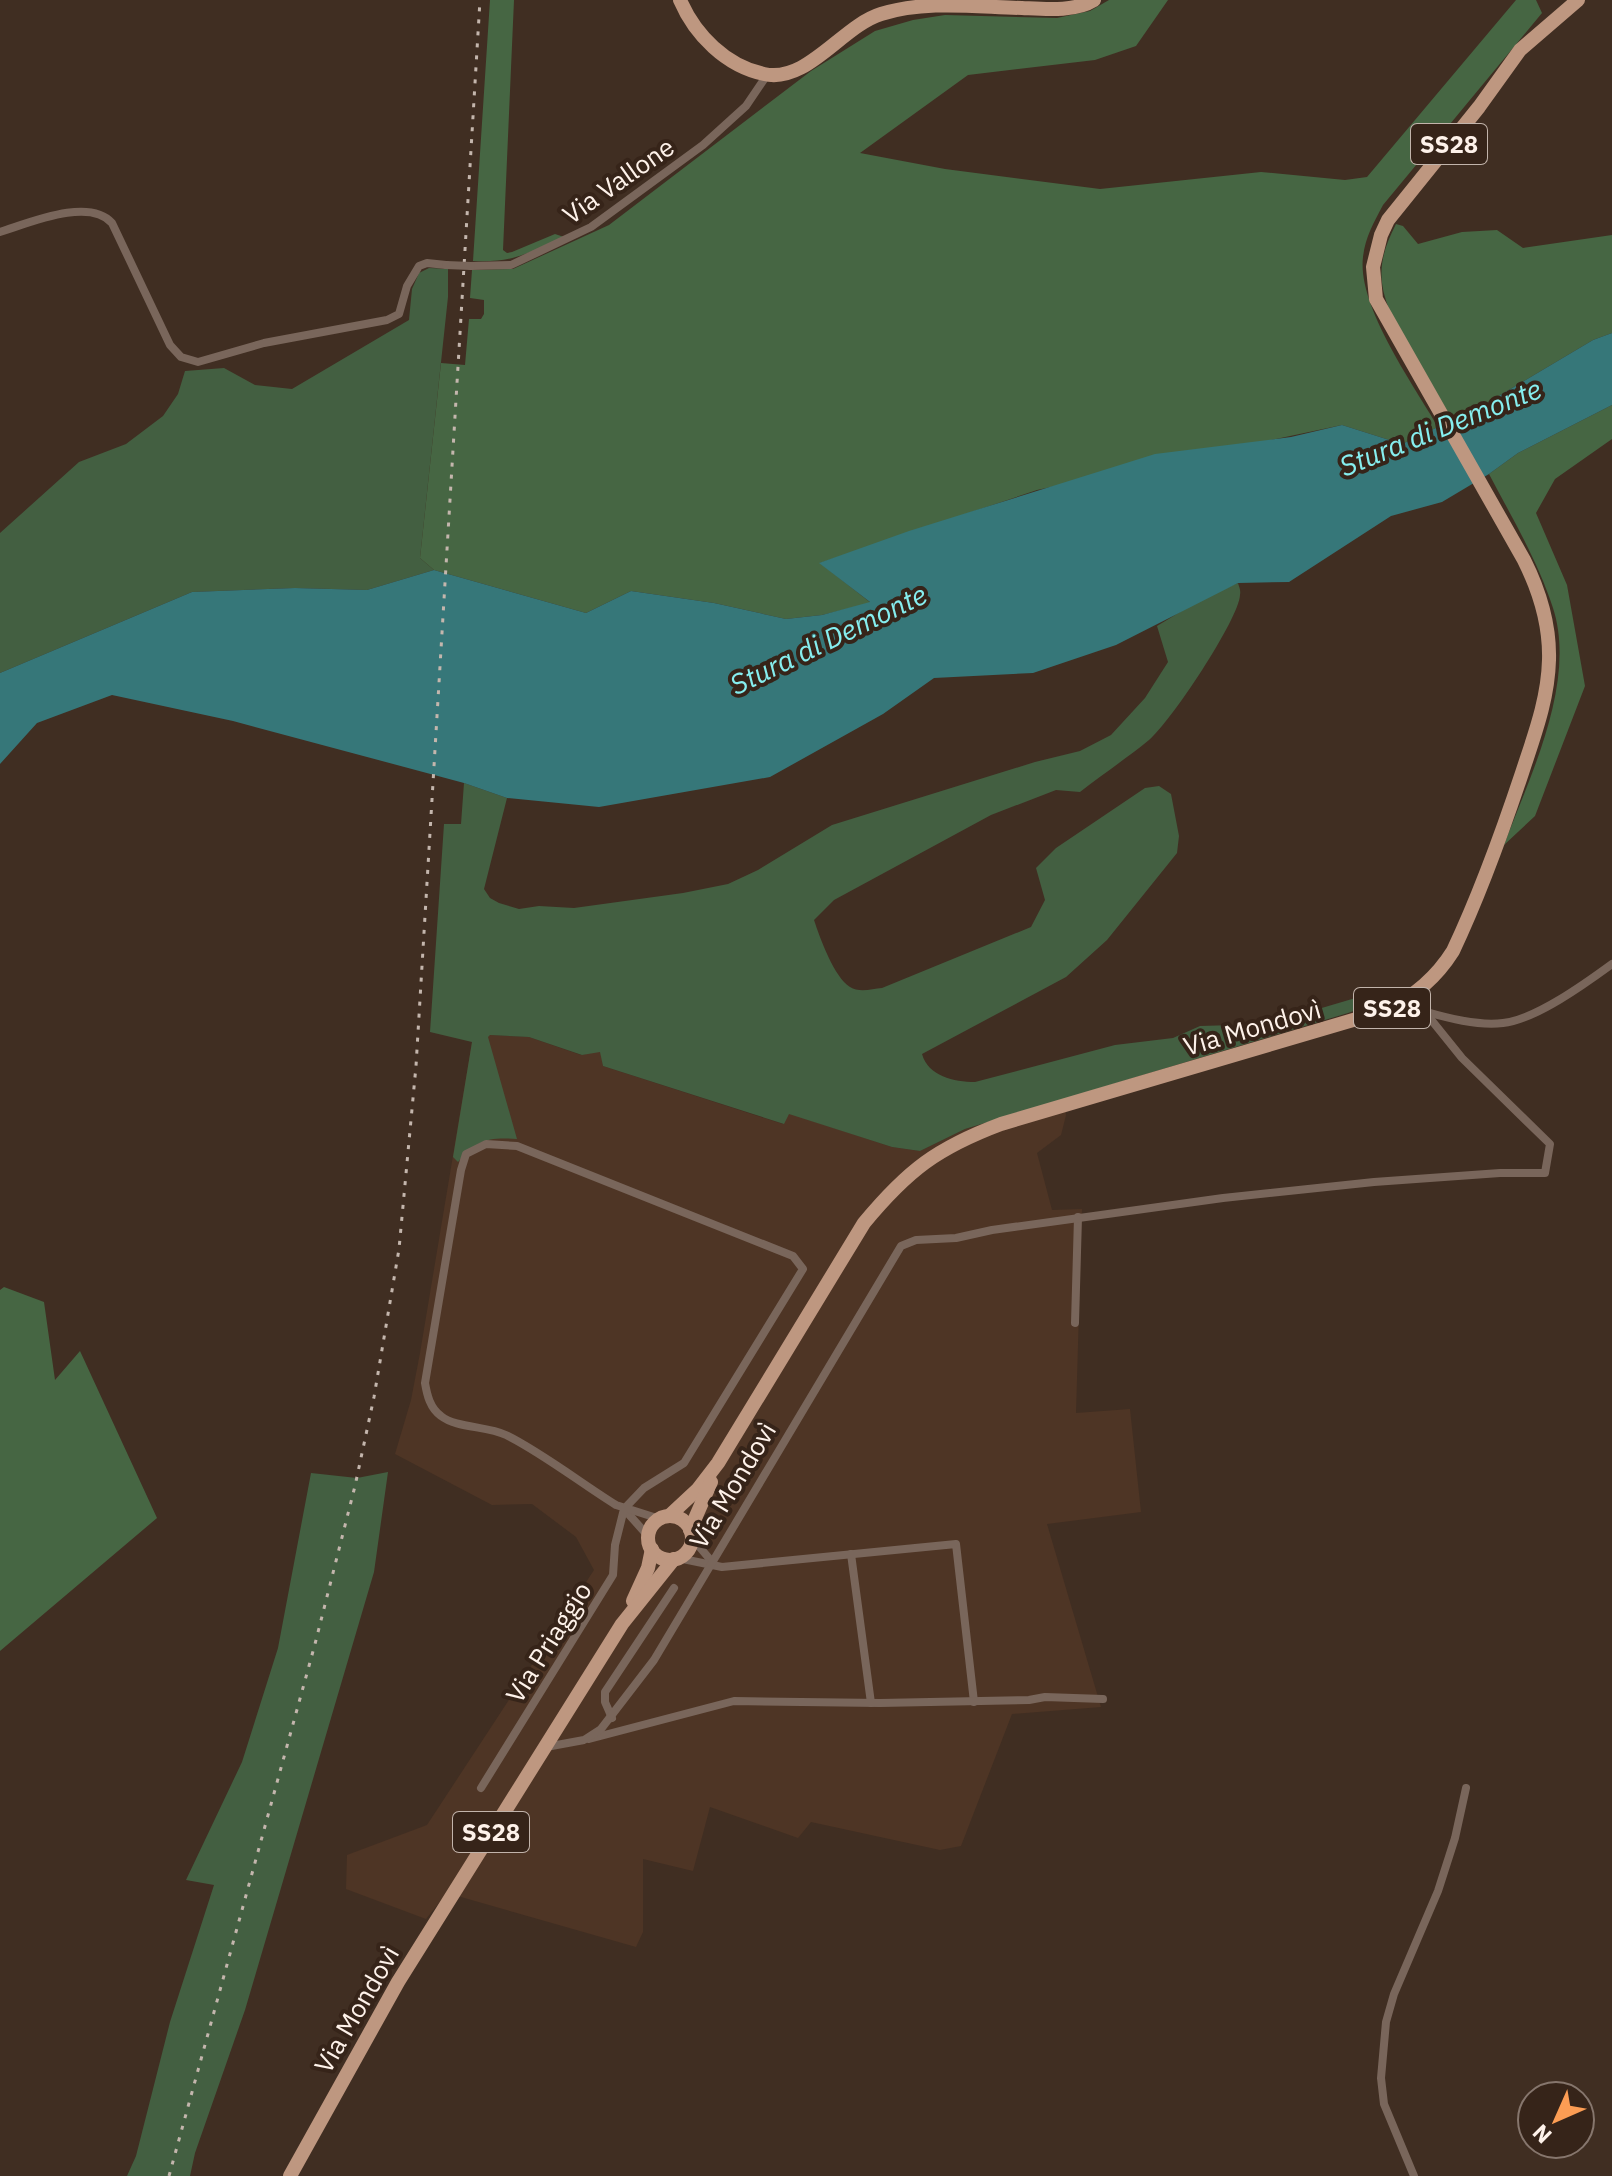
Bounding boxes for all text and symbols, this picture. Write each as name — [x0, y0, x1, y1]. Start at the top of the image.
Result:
road number: SS28 — [1411, 124, 1487, 164]
street label: Via Vallone — [555, 129, 681, 231]
water label: Stura di Demonte — [1334, 370, 1546, 484]
water label: Stura di Demonte — [723, 575, 933, 703]
road number: SS28 — [1354, 988, 1430, 1028]
street label: Via Mondovì — [1179, 991, 1325, 1063]
street label: Via Mondovì — [681, 1416, 783, 1554]
street label: Via Priaggio — [497, 1575, 599, 1709]
road number: SS28 — [453, 1812, 529, 1852]
street label: Via Mondovì — [306, 1939, 406, 2079]
north arrow — [1516, 2080, 1596, 2160]
text: N — [1526, 2119, 1557, 2150]

